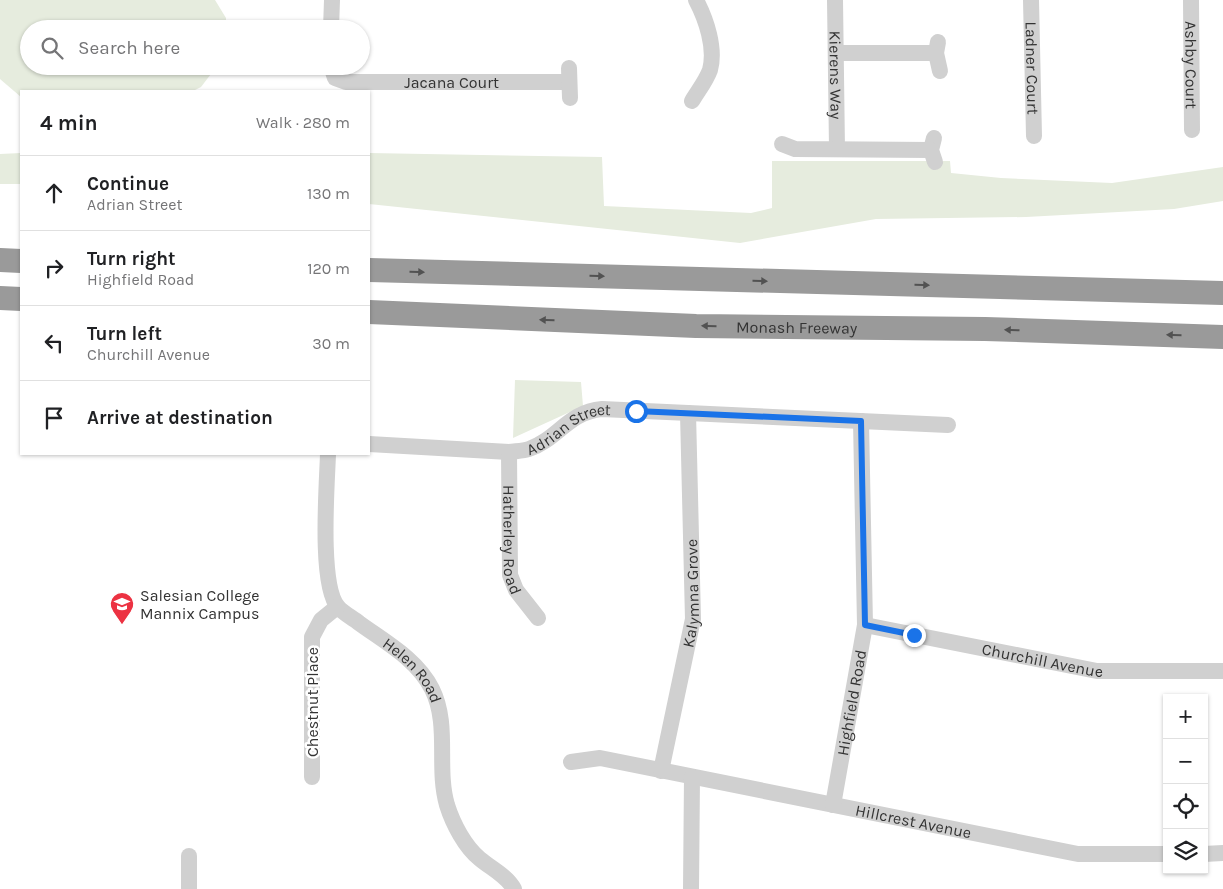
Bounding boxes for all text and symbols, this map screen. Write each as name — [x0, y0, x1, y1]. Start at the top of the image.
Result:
search box — [20, 20, 370, 75]
street label: Ladner Court — [1022, 21, 1043, 115]
street label: Ashby Court — [1182, 21, 1201, 109]
street label: Kierens Way — [826, 31, 846, 120]
icon: search — [38, 34, 66, 62]
text: Search here — [78, 37, 180, 59]
street label: Jacana Court — [404, 73, 499, 92]
text: 4 min — [40, 111, 98, 135]
text: Walk · 280 m — [256, 113, 350, 132]
text: Continue — [87, 173, 169, 195]
icon: ahead — [40, 179, 68, 207]
text: 130 m — [307, 184, 350, 203]
text: Adrian Street — [87, 195, 182, 214]
text: Turn right — [87, 248, 176, 270]
icon: right — [40, 254, 68, 282]
text: 120 m — [307, 259, 350, 278]
one-way arrow — [410, 268, 426, 276]
text: Highfield Road — [87, 270, 194, 289]
one-way arrow — [590, 273, 606, 281]
one-way arrow — [752, 277, 768, 285]
one-way arrow — [915, 281, 931, 289]
one-way arrow — [539, 315, 555, 323]
street label: Monash Freeway — [736, 317, 858, 337]
one-way arrow — [701, 322, 717, 330]
text: Turn left — [87, 323, 162, 345]
one-way arrow — [1004, 325, 1020, 333]
icon: left — [40, 329, 68, 357]
one-way arrow — [1166, 331, 1182, 339]
text: 30 m — [312, 334, 350, 353]
text: Churchill Avenue — [87, 345, 210, 364]
street label: Adrian Street — [524, 399, 611, 459]
route start — [625, 400, 648, 423]
icon: arrive — [40, 404, 68, 432]
text: Arrive at destination — [87, 407, 273, 429]
street label: Hatherley Road — [500, 485, 526, 597]
street label: Kalymna Grove — [678, 539, 703, 649]
place label: Salesian College Mannix Campus — [140, 586, 260, 623]
school or university icon: Salesian College Mannix Campus — [109, 591, 135, 625]
route end — [903, 624, 926, 647]
street label: Helen Road — [379, 633, 446, 705]
street label: Churchill Avenue — [980, 639, 1103, 681]
street label: Chestnut Place — [303, 647, 322, 757]
street label: Highfield Road — [832, 648, 870, 757]
map controls — [1163, 694, 1208, 874]
button: + — [1163, 694, 1208, 739]
button: − — [1163, 739, 1208, 784]
button: locate — [1163, 784, 1208, 829]
street label: Hillcrest Avenue — [854, 800, 973, 842]
button: layers — [1163, 829, 1208, 874]

